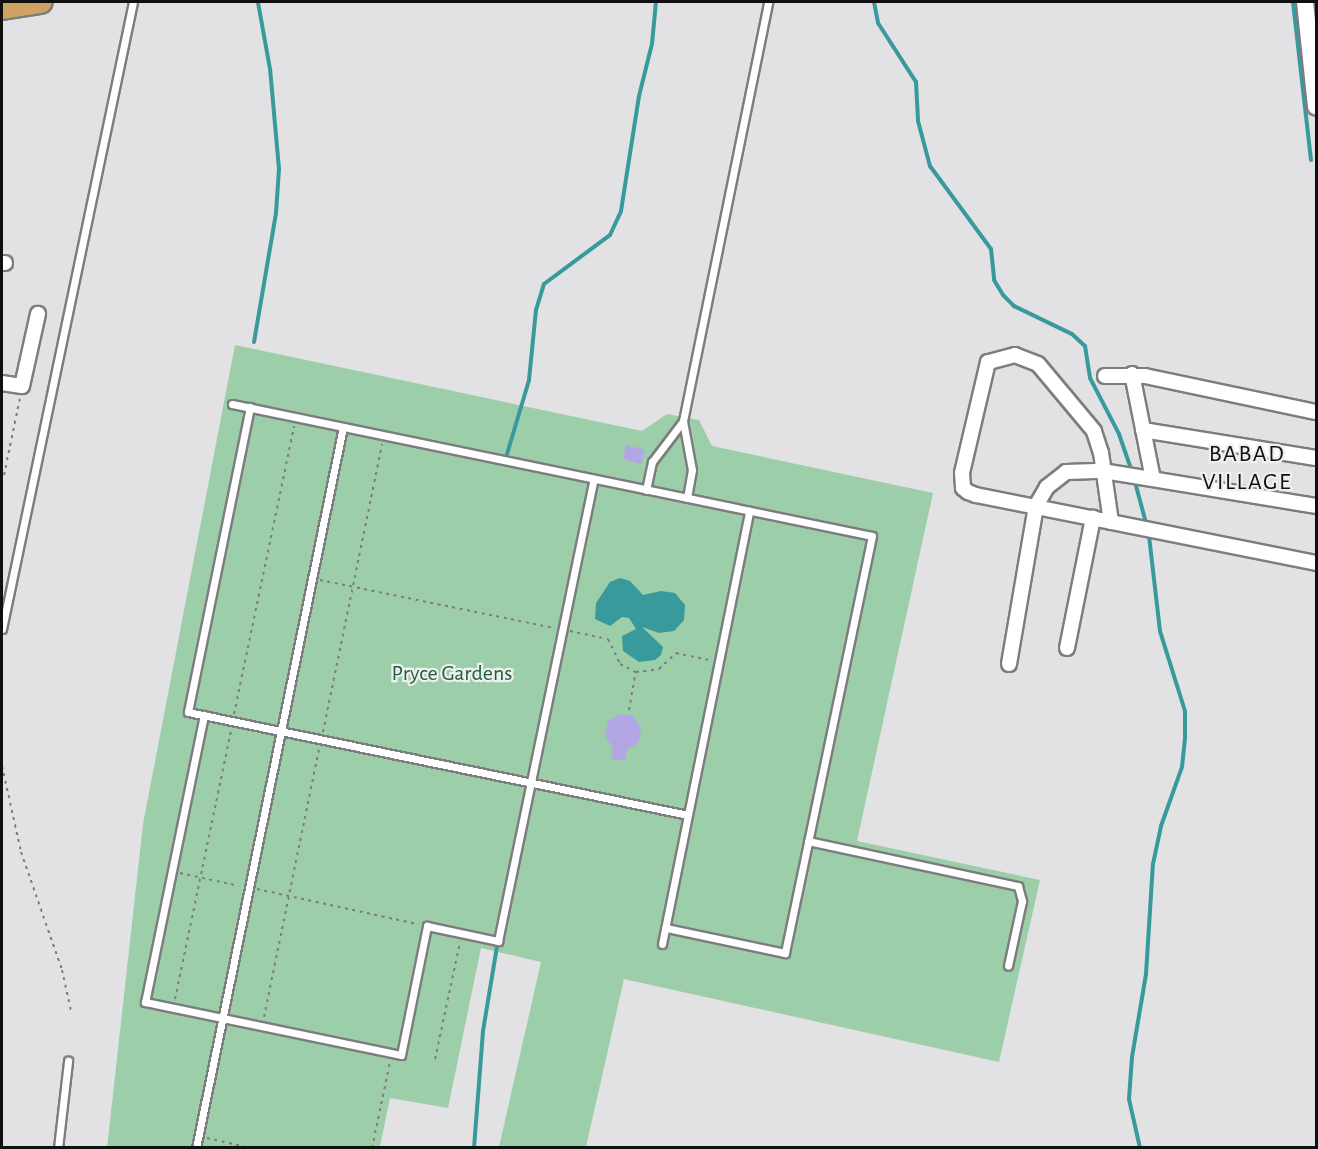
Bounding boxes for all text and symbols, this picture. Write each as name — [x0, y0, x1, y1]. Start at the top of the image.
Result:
district label: BABAD VILLAGE — [1202, 441, 1292, 497]
park label: Pryce Gardens — [392, 661, 512, 687]

